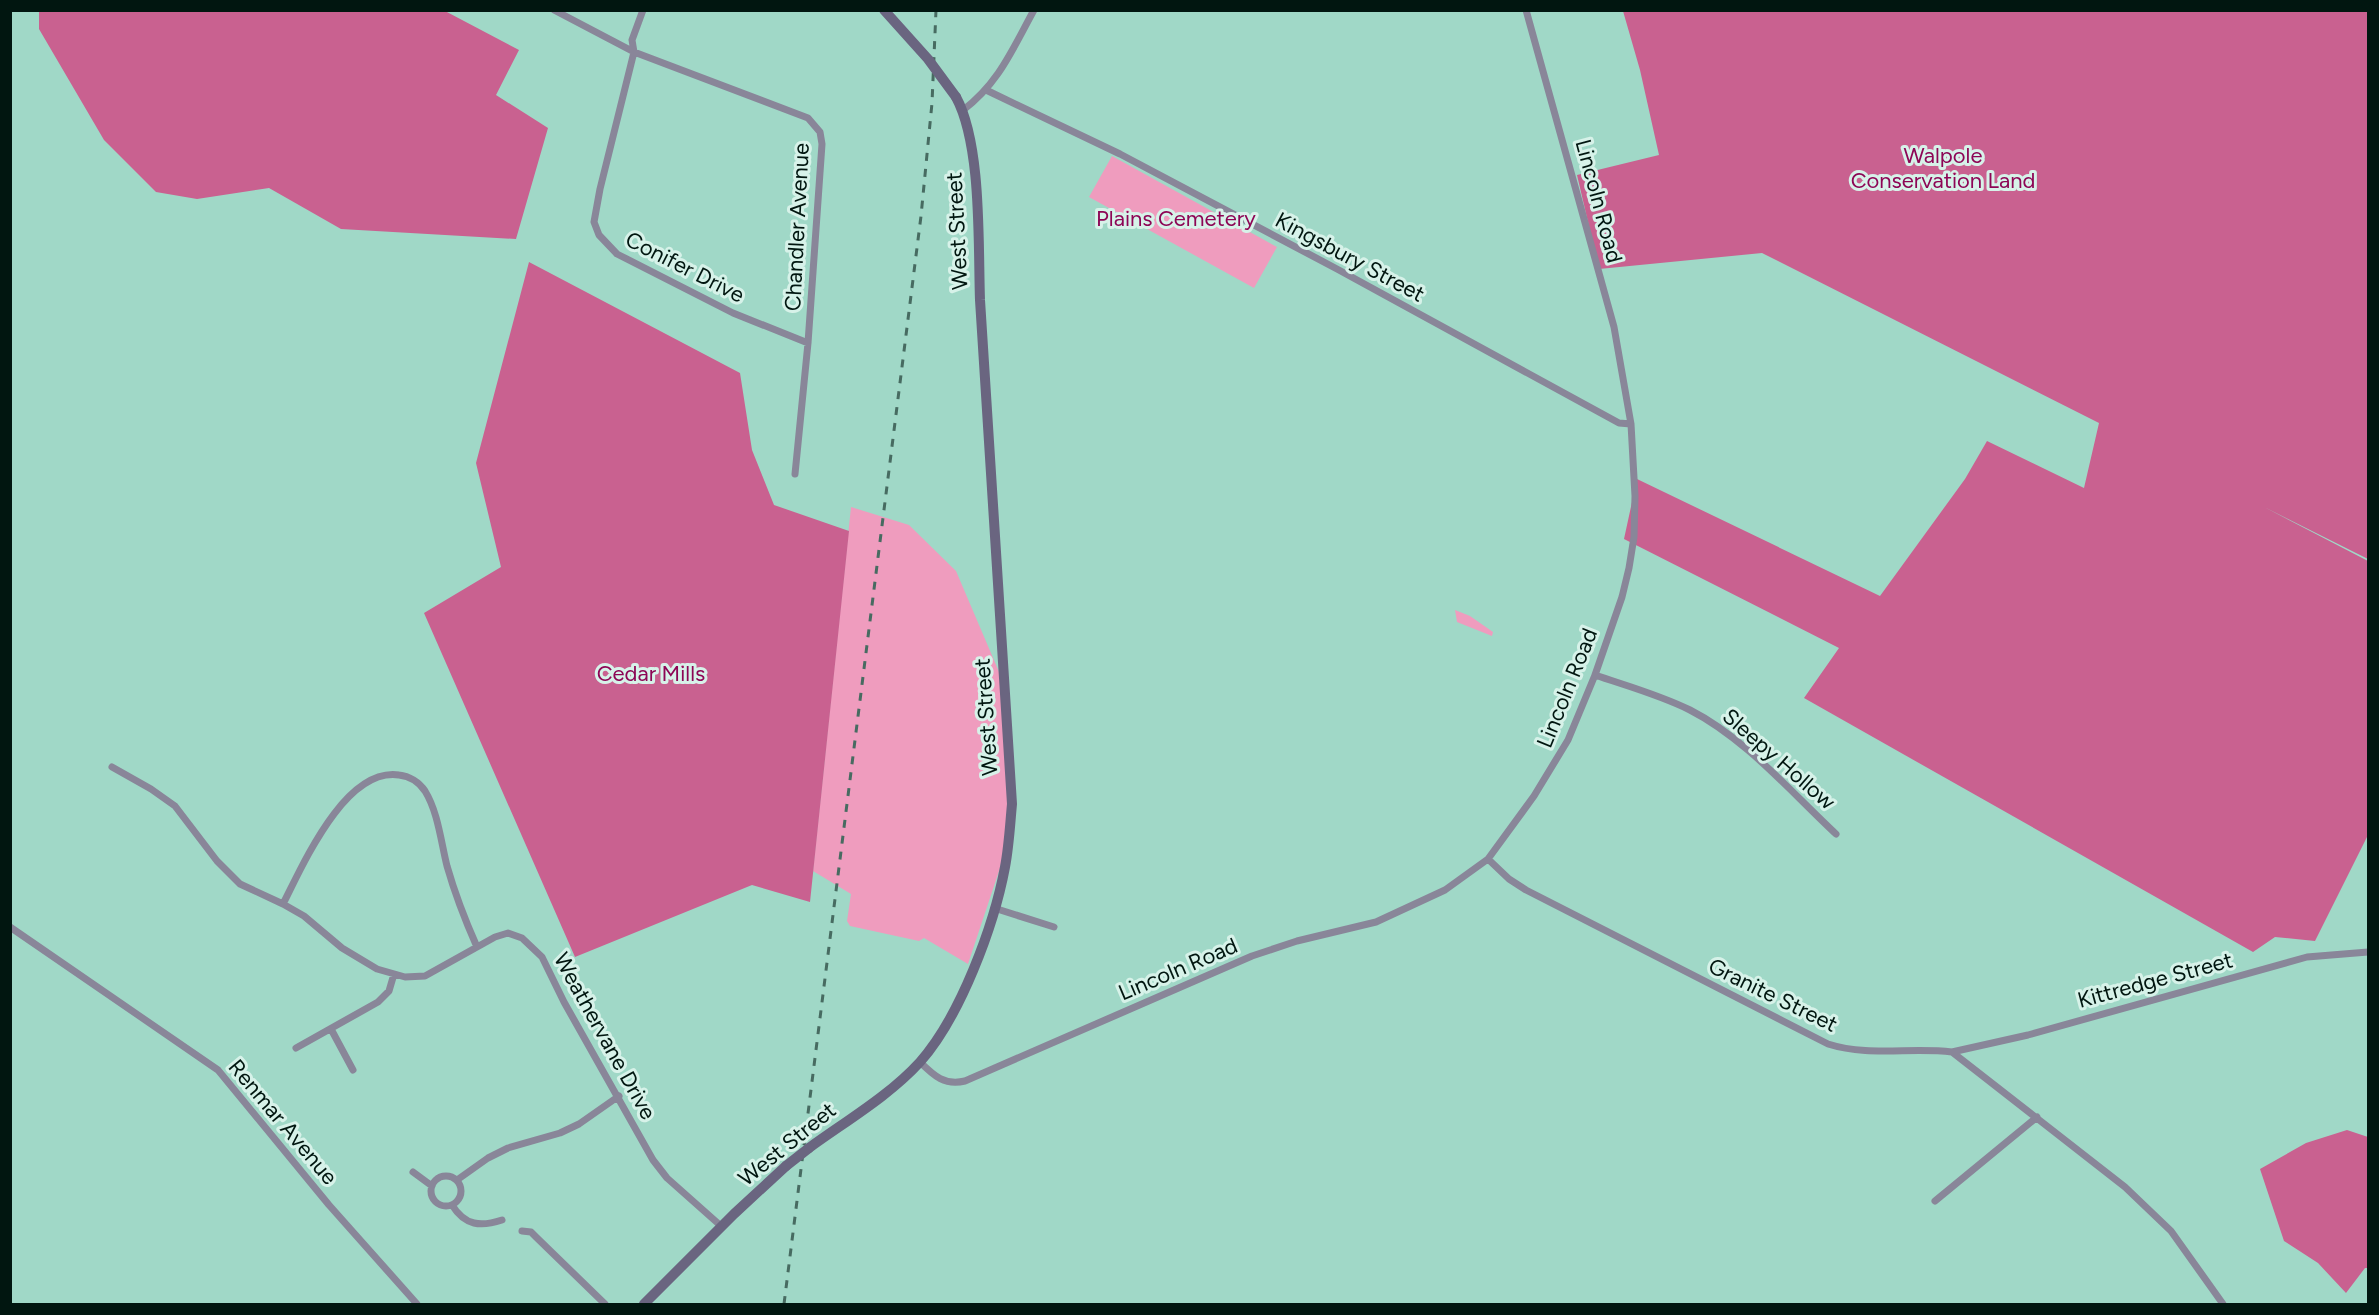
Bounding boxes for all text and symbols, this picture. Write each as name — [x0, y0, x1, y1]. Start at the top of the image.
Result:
street label: Lincoln Road — [1570, 136, 1628, 266]
street label: Chandler Avenue — [779, 142, 815, 312]
park label: Walpole Conservation Land — [1851, 142, 2035, 194]
street label: West Street — [940, 171, 974, 291]
park label: Plains Cemetery — [1096, 205, 1256, 232]
street label: Kingsbury Street — [1271, 206, 1429, 308]
street label: Conifer Drive — [621, 226, 749, 308]
street label: Lincoln Road — [1531, 624, 1603, 752]
street label: West Street — [968, 657, 1004, 777]
park label: Cedar Mills — [597, 660, 705, 687]
street label: Sleepy Hollow — [1717, 703, 1842, 816]
street label: Lincoln Road — [1114, 932, 1242, 1006]
street label: Kittredge Street — [2074, 946, 2236, 1014]
street label: Weathervane Drive — [548, 948, 662, 1124]
street label: Granite Street — [1704, 952, 1842, 1038]
street label: Renmar Avenue — [223, 1054, 343, 1190]
street label: West Street — [733, 1096, 841, 1192]

